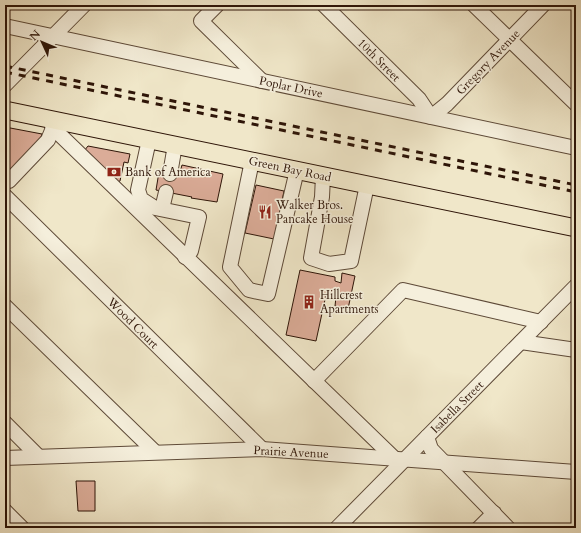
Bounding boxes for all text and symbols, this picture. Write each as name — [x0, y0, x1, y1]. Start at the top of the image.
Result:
north arrow — [22, 22, 62, 62]
text: N — [26, 26, 44, 44]
street label: Gregory Avenue — [453, 26, 523, 98]
street label: 10th Street — [354, 35, 404, 85]
street label: Poplar Drive — [258, 72, 324, 102]
street label: Green Bay Road — [247, 152, 333, 186]
bank icon: Bank of America — [106, 164, 122, 180]
place label: Bank of America — [125, 164, 212, 180]
place label: Walker Bros. Pancake House — [275, 197, 353, 227]
restaurant icon: Walker Bros. Pancake House — [257, 204, 273, 220]
place label: Hillcrest Apartments — [320, 287, 379, 317]
street label: Wood Court — [103, 293, 162, 352]
building icon: Hillcrest Apartments — [301, 294, 317, 310]
street label: Isabella Street — [427, 377, 487, 437]
street label: Prairie Avenue — [253, 442, 329, 462]

